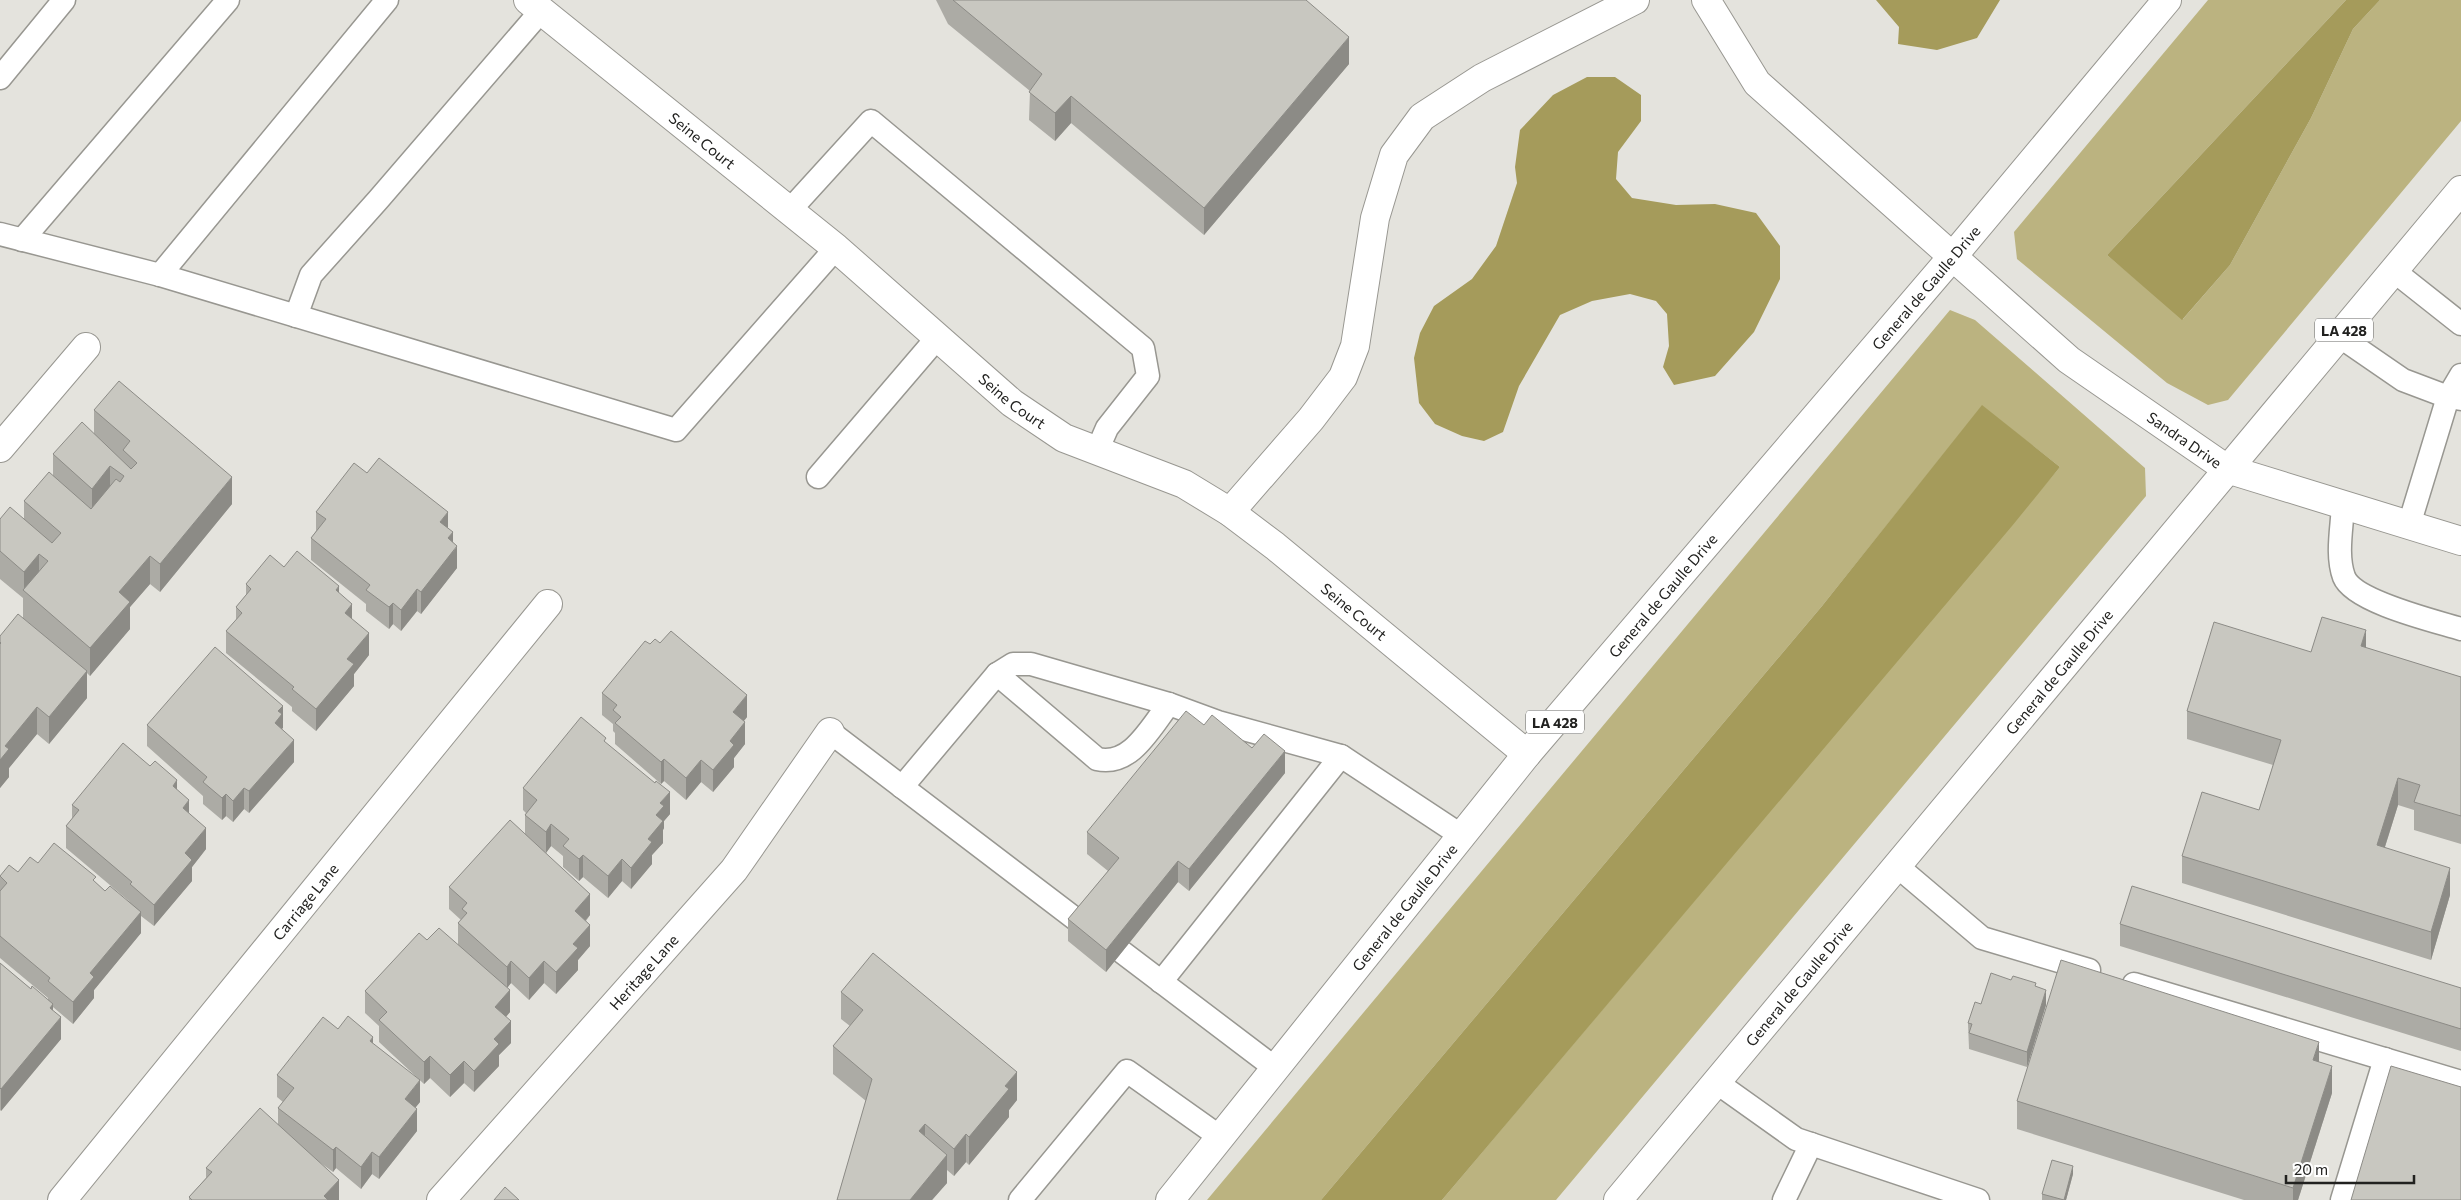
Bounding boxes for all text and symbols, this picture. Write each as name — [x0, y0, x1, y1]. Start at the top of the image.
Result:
street label: Seine Court — [666, 108, 739, 173]
street label: General de Gaulle Drive — [1868, 222, 1984, 353]
road number: LA 428 — [2315, 318, 2373, 342]
street label: Seine Court — [975, 369, 1049, 432]
street label: Sandra Drive — [2144, 408, 2225, 472]
street label: General de Gaulle Drive — [1605, 530, 1721, 661]
street label: Seine Court — [1318, 579, 1391, 644]
street label: General de Gaulle Drive — [2002, 606, 2116, 738]
road number: LA 428 — [1526, 710, 1584, 734]
street label: General de Gaulle Drive — [1348, 840, 1461, 974]
street label: Carriage Lane — [269, 860, 342, 944]
street label: General de Gaulle Drive — [1741, 917, 1856, 1050]
street label: Heritage Lane — [605, 930, 682, 1013]
scale bar — [2286, 1152, 2414, 1184]
text: 20 m — [2294, 1160, 2328, 1178]

